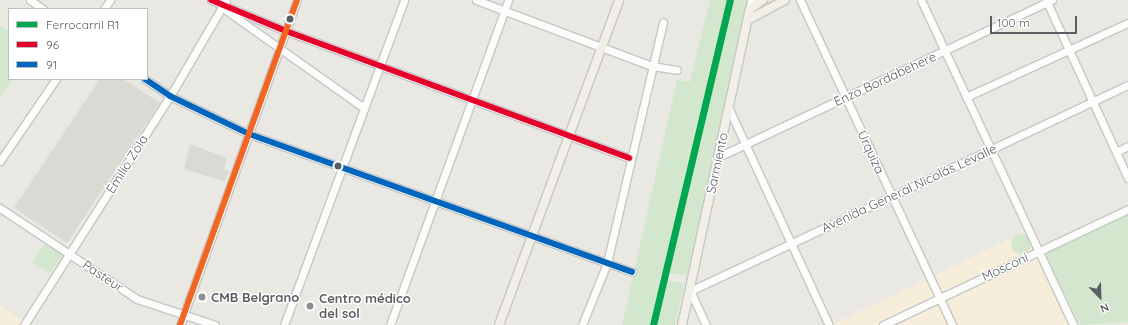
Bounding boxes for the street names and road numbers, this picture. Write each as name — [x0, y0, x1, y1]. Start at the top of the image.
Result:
street label: Enzo Bordabehere — [831, 48, 939, 110]
street label: Urquiza — [854, 128, 888, 176]
street label: Sarmiento — [703, 131, 731, 195]
street label: Emilio Zola — [103, 132, 151, 196]
street label: Avenida General Nicolás Levalle — [819, 140, 999, 236]
street label: Mosconi — [979, 249, 1031, 285]
street label: Pasteur — [80, 257, 126, 295]

